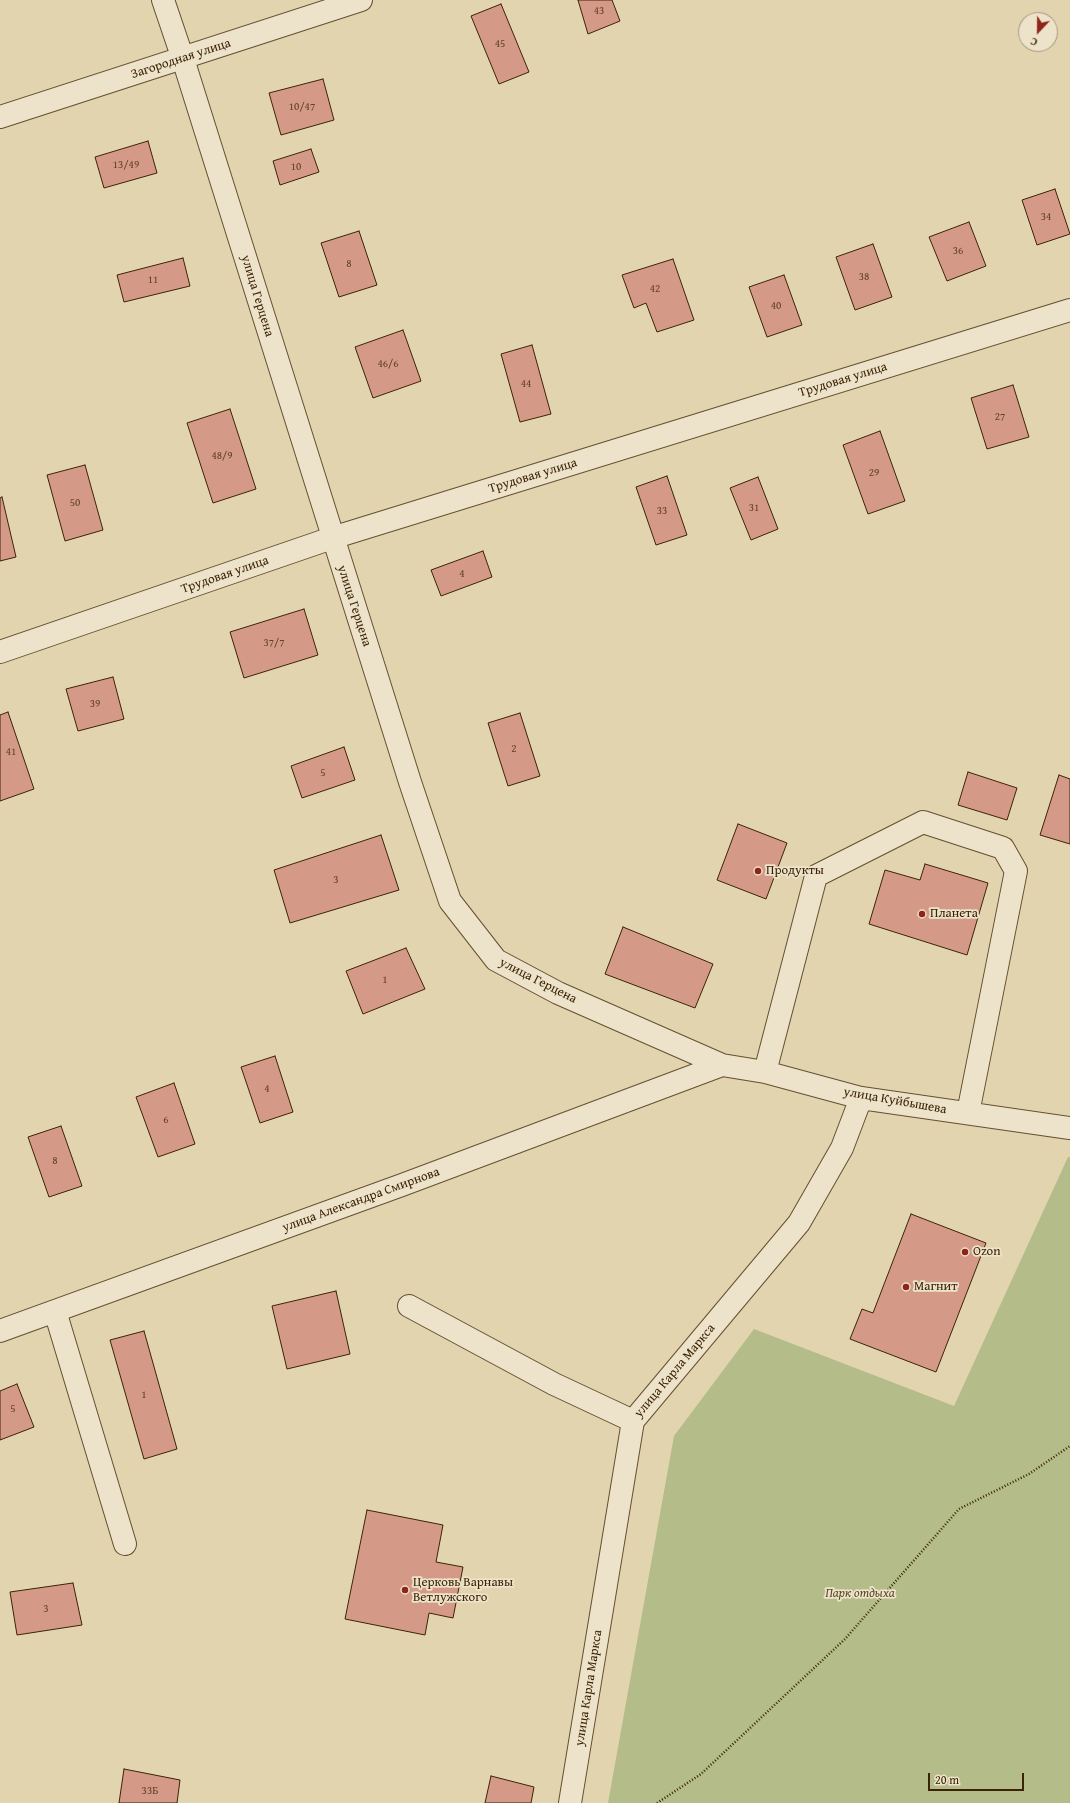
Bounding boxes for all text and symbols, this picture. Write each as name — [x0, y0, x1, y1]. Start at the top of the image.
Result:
house number: 43 — [594, 4, 604, 18]
north arrow — [1018, 12, 1058, 52]
text: С — [1028, 34, 1040, 51]
street label: Загородная улица — [129, 36, 233, 82]
house number: 45 — [495, 37, 505, 51]
house number: 10/47 — [289, 100, 315, 114]
house number: 13/49 — [113, 158, 139, 172]
house number: 10 — [291, 160, 301, 174]
house number: 34 — [1041, 210, 1051, 224]
house number: 36 — [953, 244, 963, 258]
street label: улица Герцена — [237, 253, 277, 339]
house number: 8 — [346, 257, 352, 271]
house number: 38 — [859, 270, 869, 284]
house number: 11 — [148, 273, 158, 287]
house number: 42 — [650, 282, 660, 296]
house number: 40 — [771, 299, 781, 313]
house number: 46/6 — [377, 357, 399, 371]
street label: Трудовая улица — [797, 359, 889, 401]
house number: 44 — [521, 377, 531, 391]
house number: 27 — [995, 410, 1005, 424]
house number: 48/9 — [211, 449, 233, 463]
street label: Трудовая улица — [487, 455, 579, 497]
house number: 29 — [869, 466, 879, 480]
house number: 50 — [70, 496, 80, 510]
house number: 31 — [749, 501, 759, 515]
house number: 33 — [657, 504, 667, 518]
street label: Трудовая улица — [179, 553, 271, 597]
street label: улица Герцена — [334, 563, 374, 649]
house number: 4 — [459, 567, 465, 581]
house number: 37/7 — [263, 636, 285, 650]
house number: 39 — [90, 697, 100, 711]
house number: 2 — [511, 742, 517, 756]
house number: 41 — [6, 745, 16, 759]
house number: 5 — [320, 766, 326, 780]
place label: Продукты — [766, 863, 824, 879]
marker: Продукты — [753, 866, 763, 876]
house number: 3 — [333, 873, 339, 887]
place label: Планета — [930, 906, 978, 922]
marker: Планета — [917, 909, 927, 919]
street label: улица Герцена — [497, 955, 579, 1007]
house number: 1 — [382, 973, 388, 987]
house number: 4 — [264, 1082, 270, 1096]
street label: улица Куйбышева — [842, 1084, 948, 1118]
house number: 6 — [163, 1113, 169, 1127]
house number: 8 — [52, 1154, 58, 1168]
street label: улица Александра Смирнова — [280, 1164, 442, 1236]
place label: Ozon — [973, 1244, 1001, 1260]
marker: Ozon — [960, 1247, 970, 1257]
place label: Магнит — [914, 1279, 957, 1295]
marker: Магнит — [901, 1282, 911, 1292]
street label: улица Карла Маркса — [631, 1321, 719, 1421]
house number: 1 — [141, 1388, 147, 1402]
house number: 5 — [10, 1402, 16, 1416]
place label: Церковь Варнавы Ветлужского — [413, 1575, 513, 1606]
marker: Церковь Варнавы Ветлужского — [400, 1585, 410, 1595]
park label: Парк отдыха — [825, 1586, 895, 1602]
house number: 3 — [43, 1602, 49, 1616]
street label: улица Карла Маркса — [572, 1629, 606, 1747]
scale bar — [930, 1765, 1026, 1791]
text: 20 m — [935, 1771, 959, 1788]
house number: 33Б — [142, 1784, 158, 1798]

